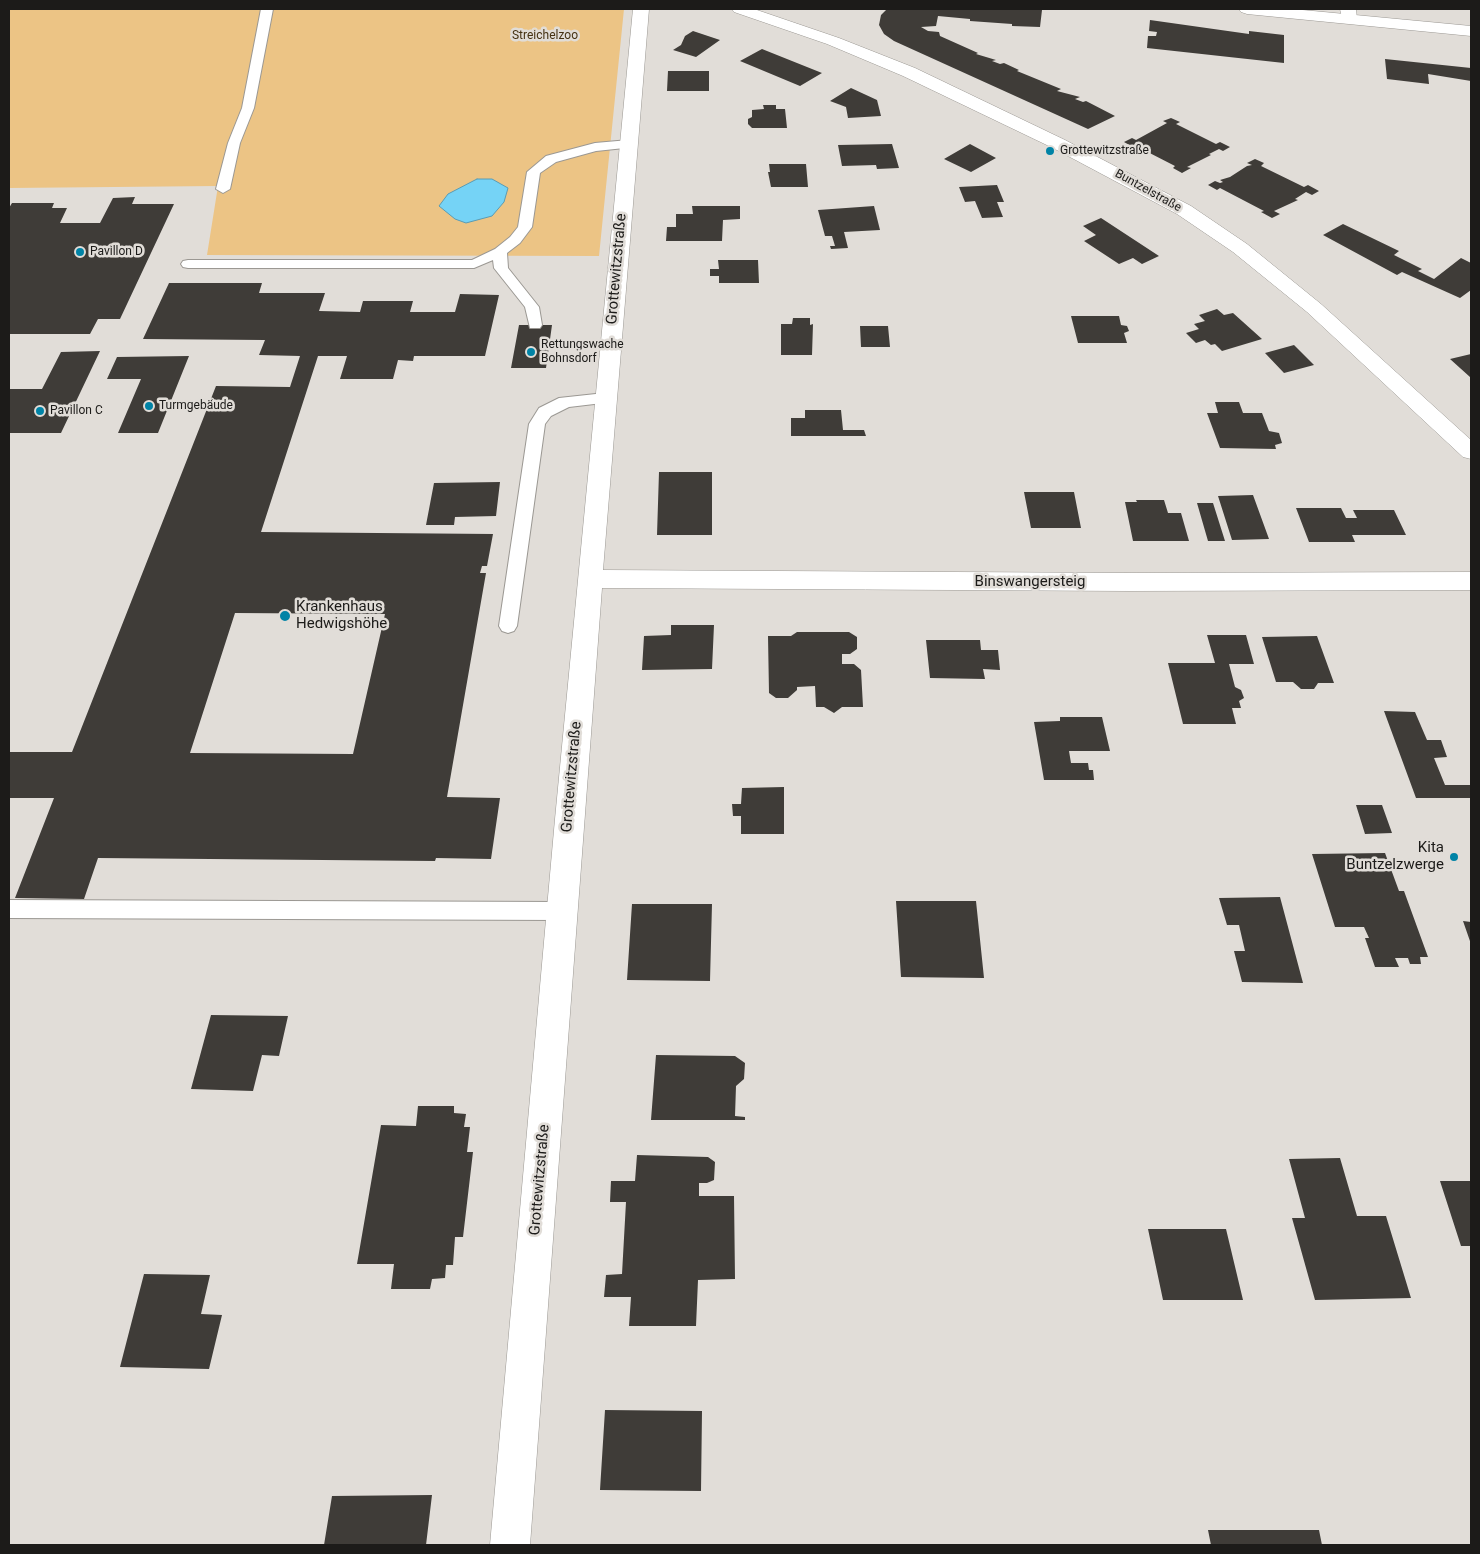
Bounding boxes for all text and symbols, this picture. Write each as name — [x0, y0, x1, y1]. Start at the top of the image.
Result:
park label: Streichelzoo — [512, 29, 578, 43]
place label: Grottewitzstraße — [1060, 144, 1149, 158]
marker: Grottewitzstraße — [1044, 145, 1056, 157]
street label: Buntzelstraße — [1112, 167, 1184, 215]
street label: Grottewitzstraße — [603, 213, 631, 325]
place label: Pavillon D — [90, 245, 143, 259]
marker: Pavillon D — [74, 246, 86, 258]
place label: Rettungswache Bohnsdorf — [541, 338, 624, 366]
marker: Rettungswache Bohnsdorf — [525, 346, 537, 358]
place label: Turmgebäude — [159, 399, 233, 413]
marker: Turmgebäude — [143, 400, 155, 412]
place label: Pavillon C — [50, 404, 103, 418]
marker: Pavillon C — [34, 405, 46, 417]
street label: Binswangersteig — [975, 573, 1085, 591]
place label: Krankenhaus Hedwigshöhe — [296, 598, 387, 633]
marker: Krankenhaus Hedwigshöhe — [278, 609, 292, 623]
street label: Grottewitzstraße — [558, 721, 586, 833]
place label: Kita Buntzelzwerge — [1346, 839, 1444, 874]
marker: Kita Buntzelzwerge — [1448, 851, 1460, 863]
street label: Grottewitzstraße — [526, 1124, 554, 1236]

